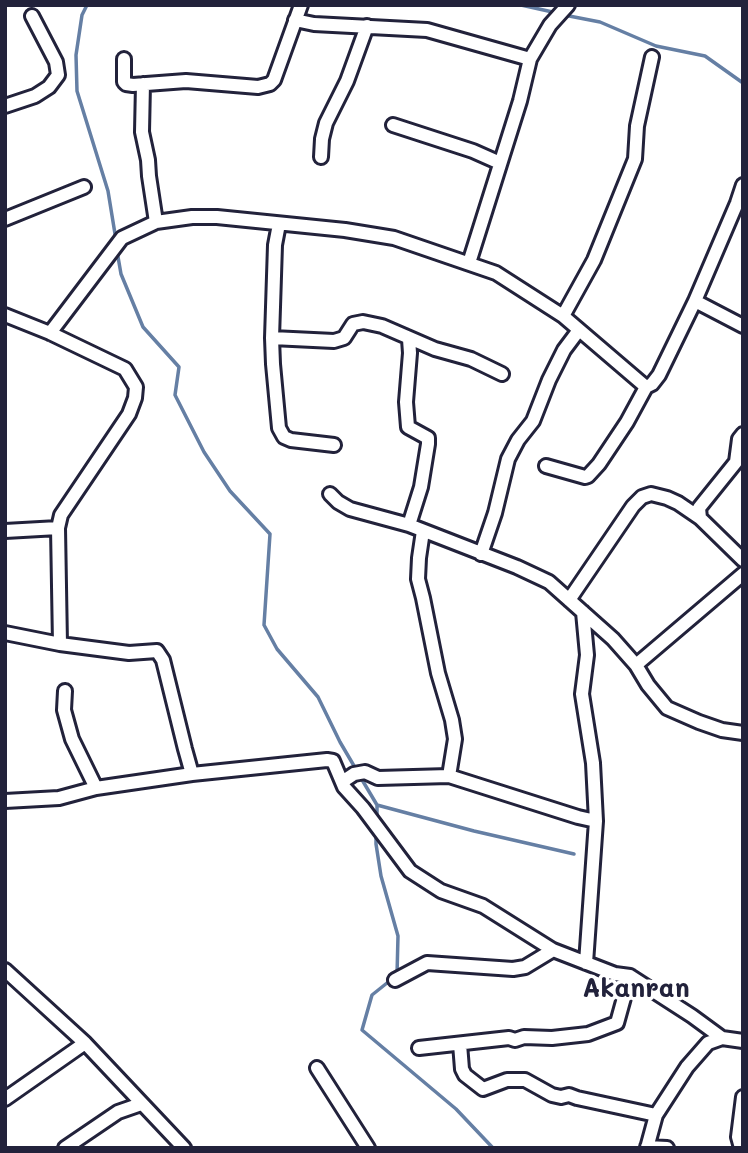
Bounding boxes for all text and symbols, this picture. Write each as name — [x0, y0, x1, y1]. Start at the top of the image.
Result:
district label: Akanran — [582, 973, 690, 1005]

